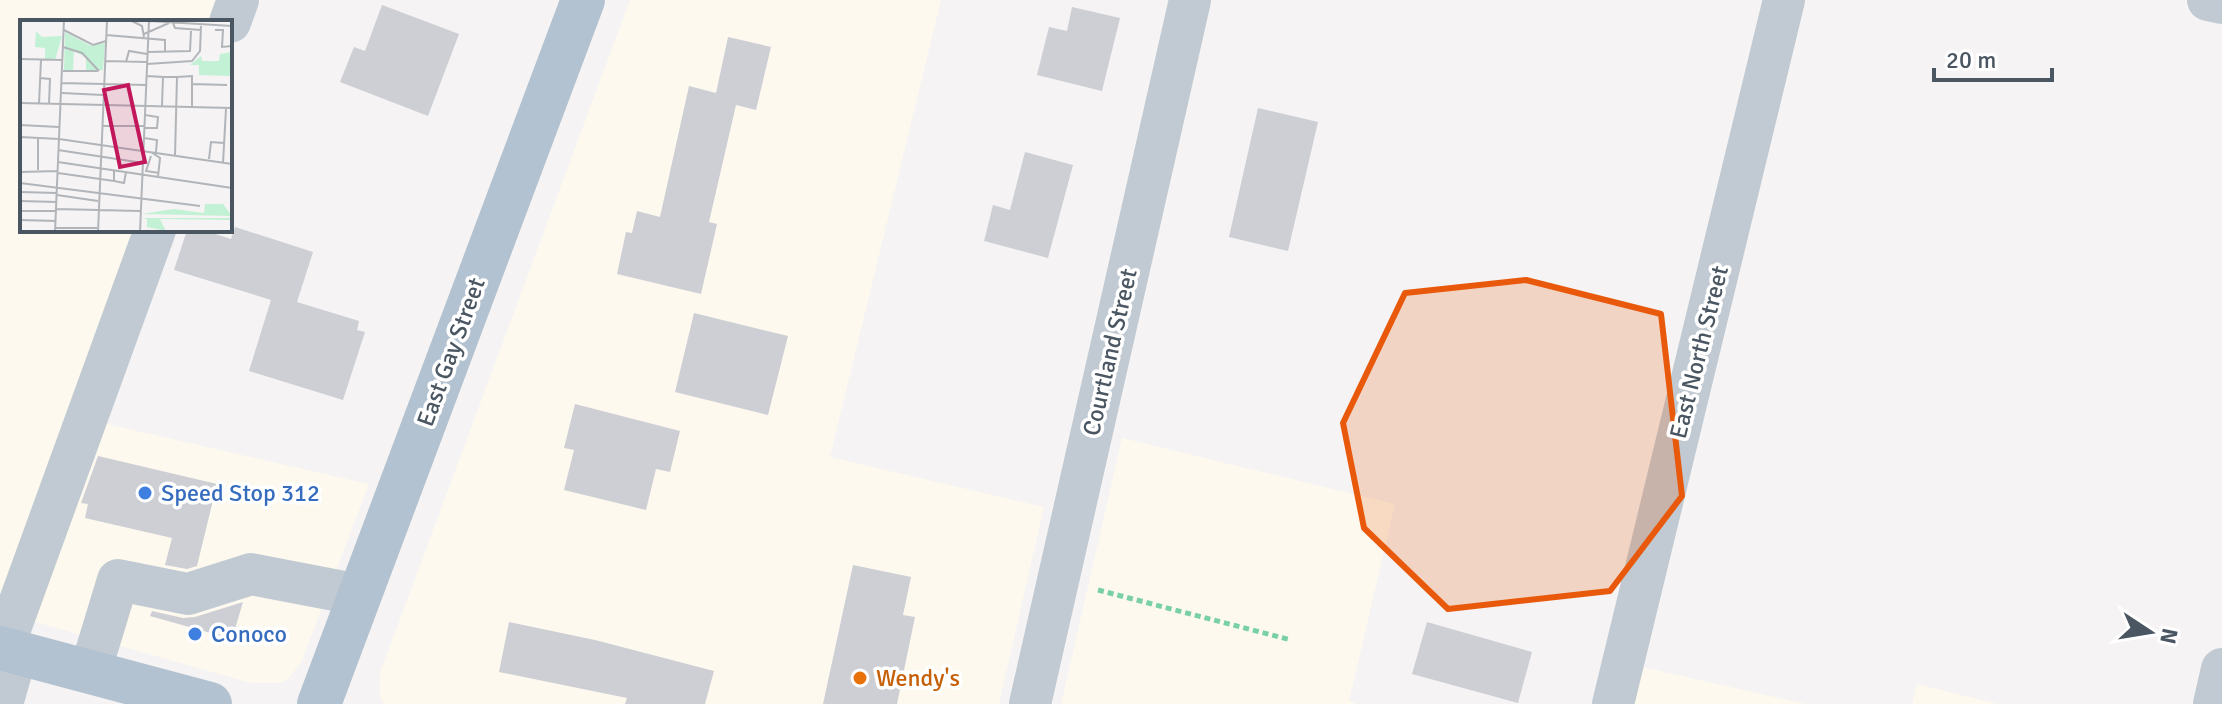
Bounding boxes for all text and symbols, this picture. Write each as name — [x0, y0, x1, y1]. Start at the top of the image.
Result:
inset map — [20, 20, 232, 232]
scale bar — [1934, 32, 2052, 82]
text: 20 m — [1946, 45, 1996, 75]
street label: East North Street — [1663, 262, 1735, 442]
street label: Courtland Street — [1076, 266, 1144, 438]
street label: East Gay Street — [410, 274, 492, 430]
place label: Speed Stop 312 — [161, 478, 320, 508]
marker: Speed Stop 312 — [136, 484, 154, 502]
north arrow — [2110, 592, 2190, 672]
place label: Conoco — [211, 619, 287, 649]
marker: Conoco — [186, 625, 204, 643]
text: N — [2154, 626, 2184, 646]
place label: Wendy's — [876, 663, 960, 693]
marker: Wendy's — [851, 669, 869, 687]

